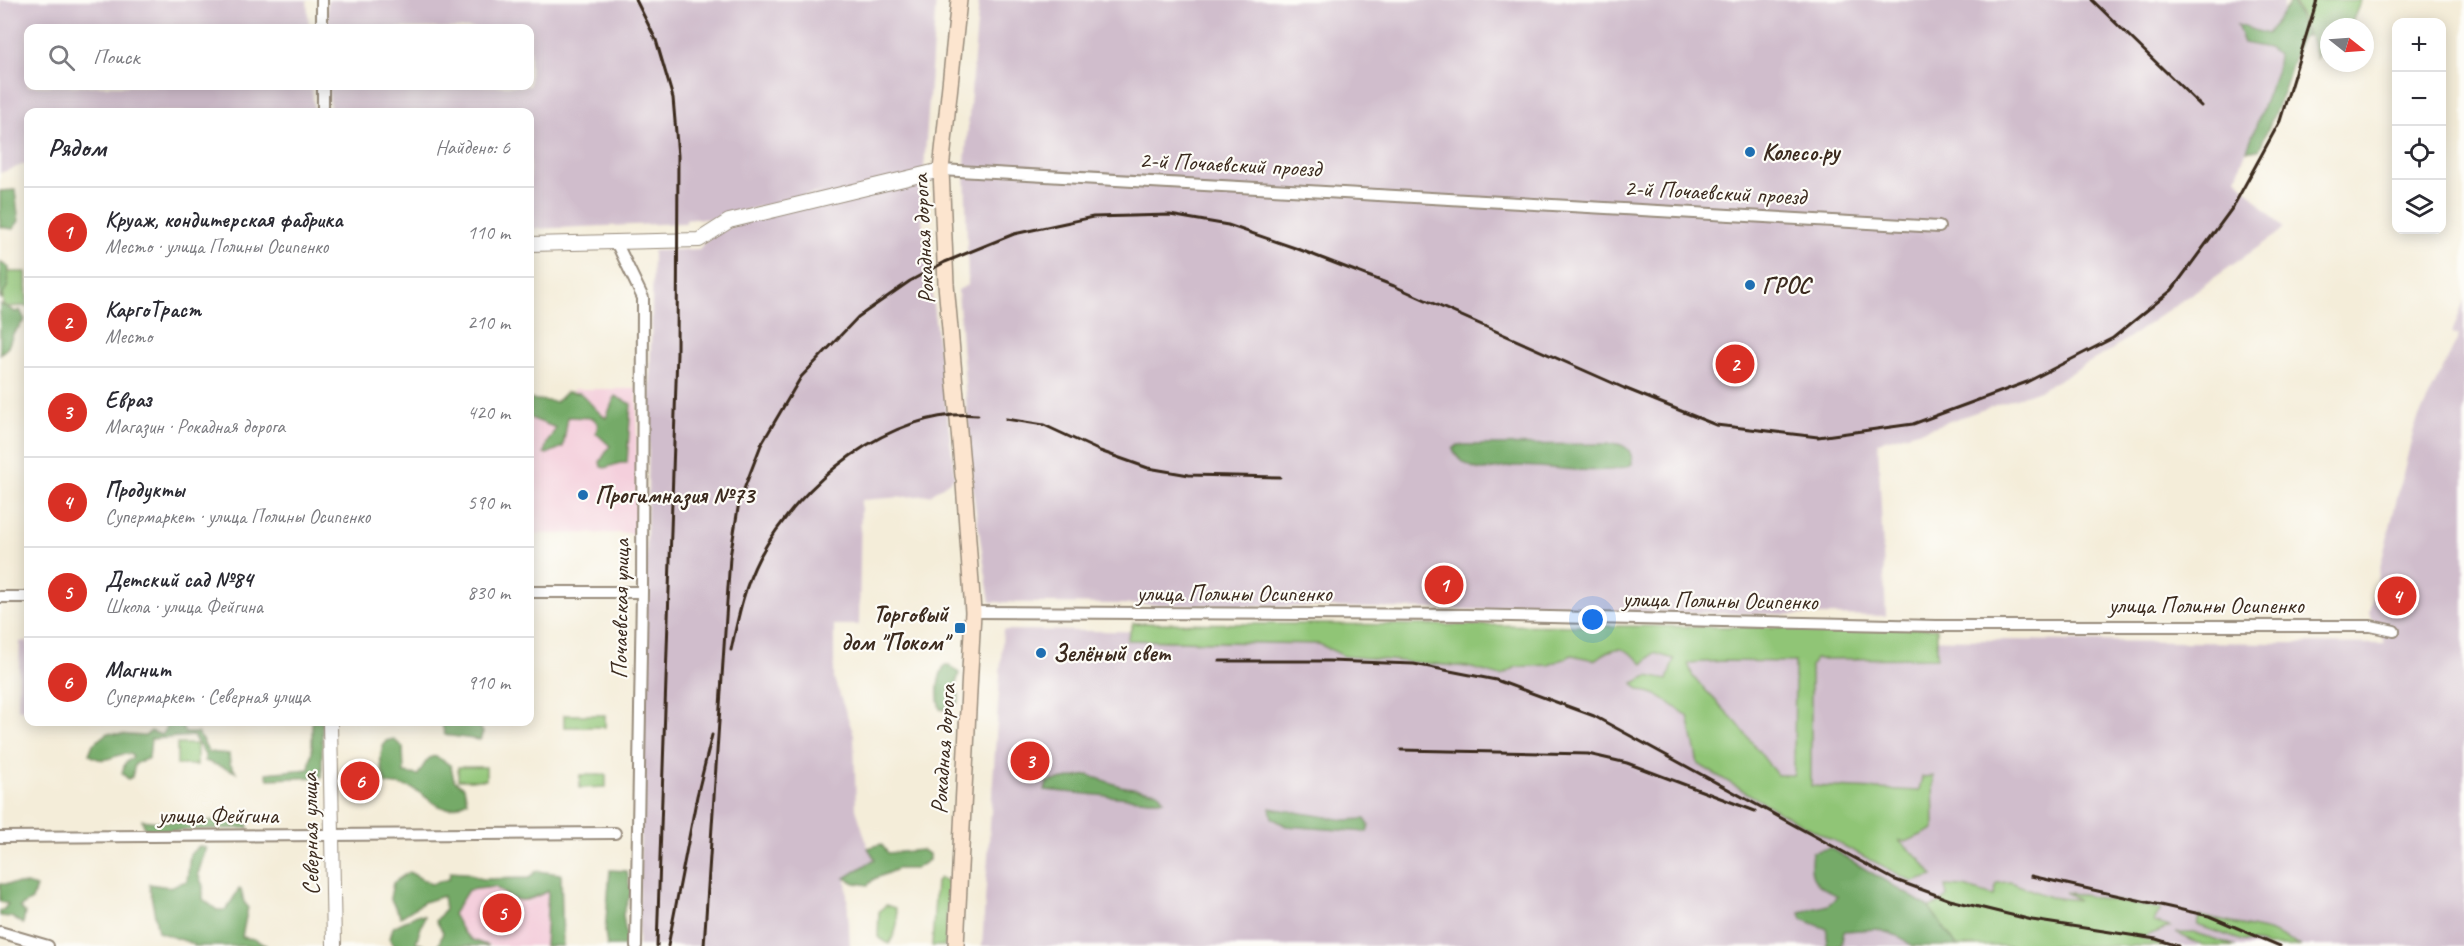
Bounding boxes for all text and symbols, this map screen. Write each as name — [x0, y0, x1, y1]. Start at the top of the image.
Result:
north arrow — [2320, 18, 2374, 72]
map controls — [2392, 18, 2446, 234]
button: + — [2392, 18, 2446, 72]
search box — [24, 24, 534, 90]
icon: search — [45, 41, 78, 74]
text: Поиск — [93, 43, 139, 71]
button: − — [2392, 72, 2446, 126]
button: locate — [2392, 126, 2446, 180]
text: Рядом — [48, 131, 106, 164]
text: Найдено: 6 — [435, 135, 510, 160]
place label: Колесо.ру — [1762, 137, 1842, 167]
street label: 2-й Почаевский проезд — [1138, 144, 1324, 184]
marker: Колесо.ру — [1743, 145, 1757, 159]
street label: Рокадная дорога — [905, 172, 941, 305]
street label: 2-й Почаевский проезд — [1623, 172, 1809, 212]
button: layers — [2392, 180, 2446, 234]
text: Круаж, кондитерская фабрика — [105, 206, 343, 234]
text: 1 — [63, 220, 72, 245]
text: 110 m — [467, 220, 510, 245]
text: Место · улица Полины Осипенко — [105, 234, 328, 259]
place label: ГРОС — [1762, 270, 1813, 300]
marker: ГРОС — [1743, 278, 1757, 292]
text: КаргоТраст — [105, 296, 201, 324]
text: 2 — [63, 310, 72, 335]
text: 210 m — [467, 310, 510, 335]
text: Место — [105, 324, 152, 349]
pin: 2 — [1716, 342, 1754, 386]
text: Евраз — [105, 386, 152, 414]
text: 3 — [63, 400, 72, 425]
text: 420 m — [467, 400, 510, 425]
text: Магазин · Рокадная дорога — [105, 414, 285, 439]
text: Продукты — [105, 476, 184, 504]
place label: Прогимназия №73 — [595, 480, 756, 511]
marker: Прогимназия №73 — [576, 488, 590, 502]
text: 4 — [63, 490, 72, 515]
text: 590 m — [467, 490, 510, 515]
text: Супермаркет · улица Полины Осипенко — [105, 504, 370, 529]
street label: Почаевская улица — [604, 537, 636, 679]
pin: 1 — [1424, 562, 1464, 608]
text: Детский сад №84 — [105, 566, 253, 594]
pin: 4 — [2378, 574, 2416, 618]
street label: улица Полины Осипенко — [1134, 578, 1333, 608]
text: 5 — [63, 580, 72, 605]
text: 830 m — [467, 580, 510, 605]
street label: улица Полины Осипенко — [1620, 583, 1819, 617]
street label: улица Полины Осипенко — [2106, 590, 2305, 620]
text: Школа · улица Фейгина — [105, 594, 263, 619]
place label: Торговый дом "Поком" — [841, 599, 953, 657]
your location — [1578, 605, 1607, 634]
marker: Торговый дом "Поком" — [953, 621, 967, 635]
place label: Зелёный свет — [1053, 638, 1171, 668]
marker: Зелёный свет — [1034, 646, 1048, 660]
text: Магнит — [105, 656, 171, 684]
text: 6 — [63, 670, 72, 695]
text: 910 m — [467, 670, 510, 695]
street label: Рокадная дорога — [924, 682, 963, 815]
text: Супермаркет · Северная улица — [105, 684, 310, 709]
pin: 3 — [1010, 738, 1050, 783]
pin: 6 — [340, 758, 380, 804]
street label: Северная улица — [294, 771, 326, 896]
street label: улица Фейгина — [156, 800, 279, 830]
pin: 5 — [482, 890, 522, 936]

